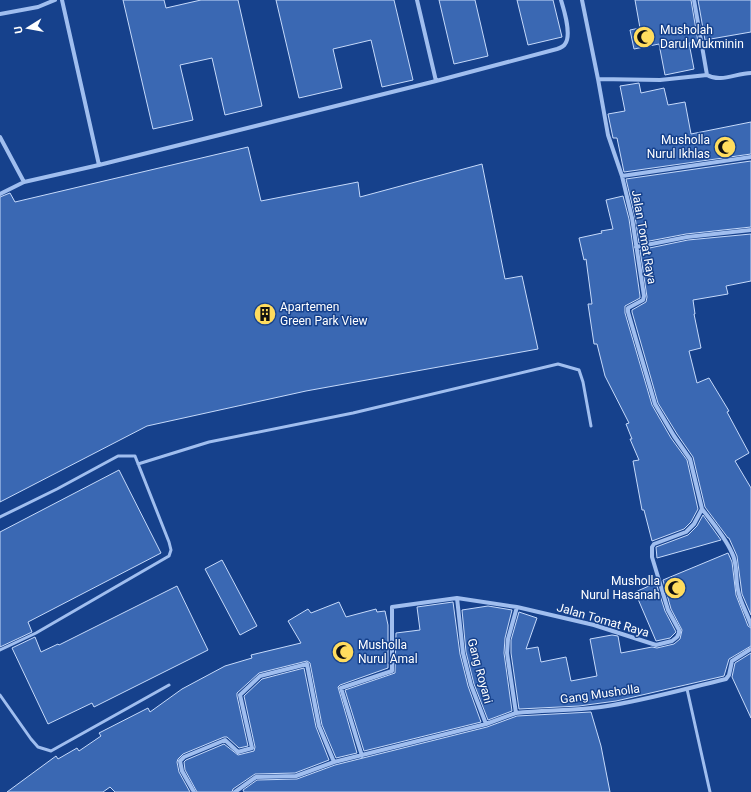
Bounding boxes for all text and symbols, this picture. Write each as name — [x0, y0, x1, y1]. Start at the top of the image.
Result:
north arrow — [8, 8, 48, 48]
place label: Musholah Darul Mukminin — [660, 23, 744, 51]
mosque icon: Musholah Darul Mukminin — [631, 24, 657, 50]
text: U — [12, 25, 26, 35]
place label: Musholla Nurul Ikhlas — [647, 133, 710, 161]
mosque icon: Musholla Nurul Ikhlas — [712, 134, 738, 160]
street label: Jalan Tomat Raya — [629, 189, 659, 285]
place label: Apartemen Green Park View — [280, 300, 368, 328]
building icon: Apartemen Green Park View — [252, 301, 278, 327]
place label: Musholla Nurul Hasanah — [581, 574, 660, 602]
mosque icon: Musholla Nurul Hasanah — [662, 575, 688, 601]
street label: Jalan Tomat Raya — [555, 600, 651, 640]
street label: Gang Royani — [465, 637, 495, 705]
place label: Musholla Nurul Amal — [358, 638, 418, 666]
mosque icon: Musholla Nurul Amal — [330, 639, 356, 665]
street label: Gang Musholla — [559, 681, 641, 707]

